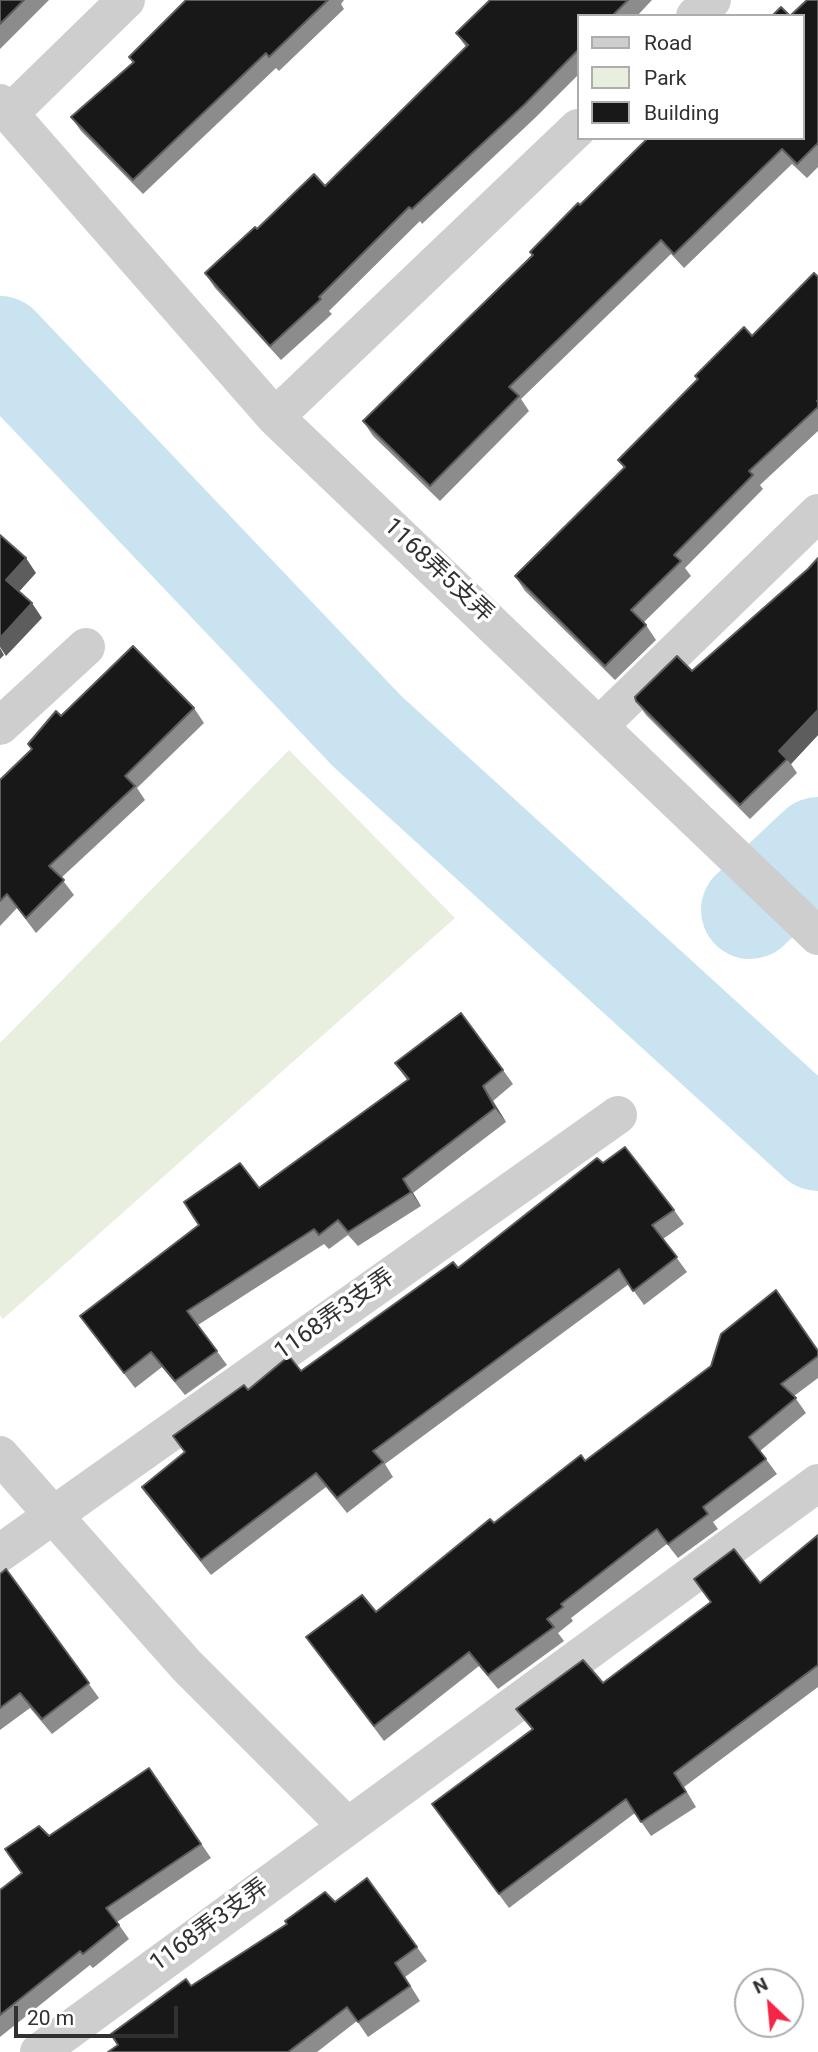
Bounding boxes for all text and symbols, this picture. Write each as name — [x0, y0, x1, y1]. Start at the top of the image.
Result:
legend — [576, 14, 804, 140]
text: Road — [644, 31, 692, 55]
text: Park — [644, 66, 686, 90]
text: Building — [644, 101, 719, 125]
street label: 1168弄5支弄 — [377, 513, 499, 629]
street label: 1168弄3支弄 — [270, 1263, 400, 1367]
street label: 1168弄3支弄 — [145, 1873, 275, 1979]
north arrow — [734, 1968, 804, 2038]
text: N — [749, 1972, 772, 1999]
scale bar — [18, 1993, 182, 2037]
text: 20 m — [27, 2006, 74, 2030]

